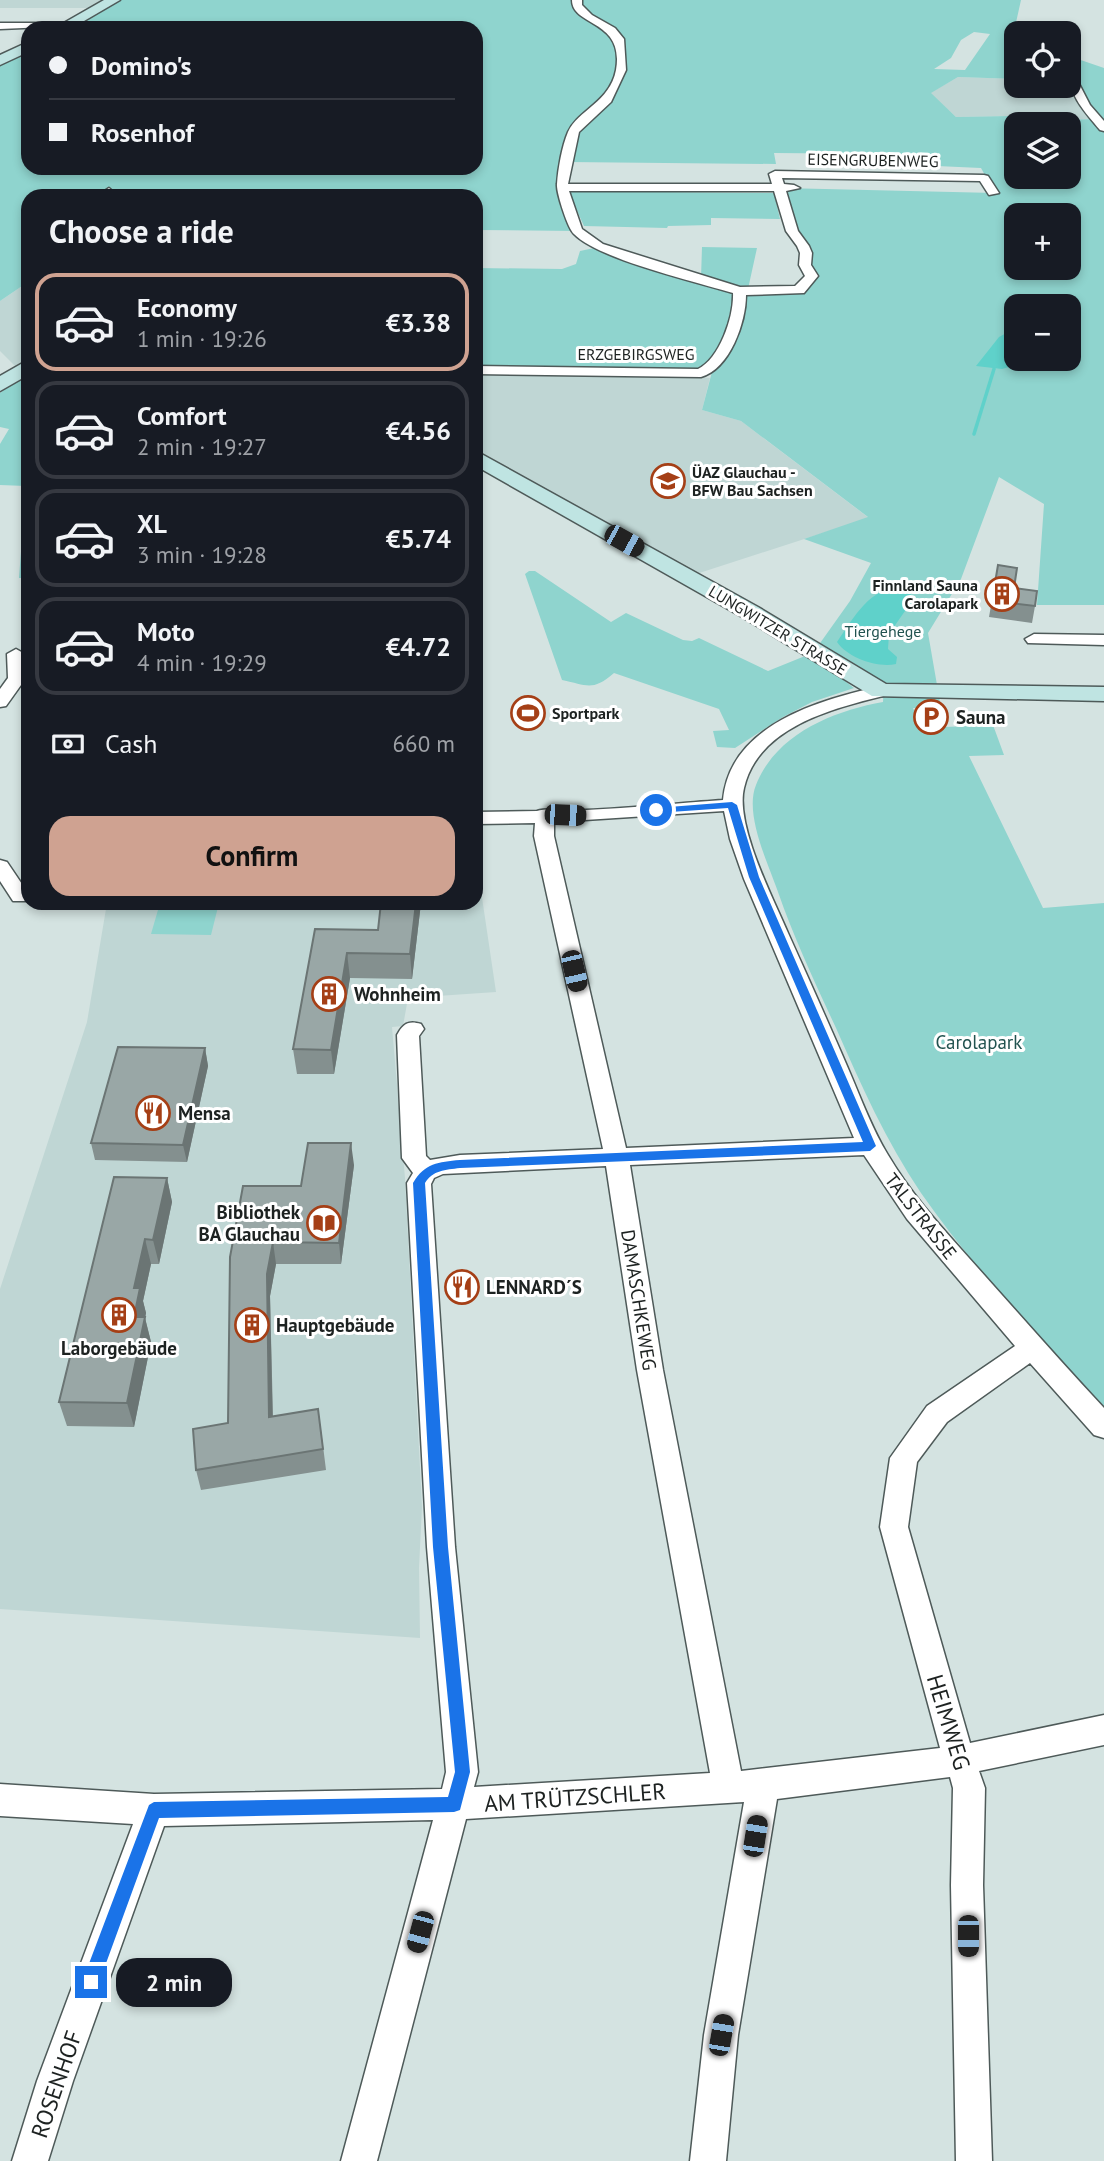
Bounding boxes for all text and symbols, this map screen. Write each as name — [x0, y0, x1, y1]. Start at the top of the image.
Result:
map controls — [1004, 21, 1081, 371]
button: locate — [1004, 21, 1081, 98]
text: Domino's — [91, 49, 192, 82]
button: layers — [1004, 112, 1081, 189]
text: Rosenhof — [91, 116, 194, 149]
street label: EISENGRUBENWEG — [807, 149, 939, 171]
button: + — [1004, 203, 1081, 280]
text: Choose a ride — [49, 210, 234, 252]
icon: car — [53, 291, 116, 354]
text: Economy — [137, 291, 237, 324]
button: − — [1004, 294, 1081, 371]
text: €3.38 — [386, 306, 451, 339]
text: 1 min · 19:26 — [137, 324, 267, 353]
street label: ERZGEBIRGSWEG — [577, 344, 695, 364]
icon: car — [53, 399, 116, 462]
text: Comfort — [137, 399, 227, 432]
text: €4.56 — [386, 414, 451, 447]
text: 2 min · 19:27 — [137, 432, 267, 461]
school or university icon: ÜAZ Glauchau - BFW Bau Sachsen — [649, 462, 687, 500]
place label: ÜAZ Glauchau - BFW Bau Sachsen — [692, 462, 813, 500]
icon: car — [53, 507, 116, 570]
text: XL — [137, 507, 167, 540]
text: €5.74 — [386, 522, 451, 555]
car — [601, 522, 648, 560]
text: 3 min · 19:28 — [137, 540, 267, 569]
place label: Finnland Sauna Carolapark — [872, 575, 978, 613]
building icon: Finnland Sauna Carolapark — [983, 575, 1021, 613]
street label: LUNGWITZER STRASSE — [705, 581, 851, 679]
icon: car — [53, 615, 116, 678]
text: Moto — [137, 615, 195, 648]
park label: Tiergehege — [845, 621, 921, 641]
text: €4.72 — [386, 630, 451, 663]
text: 4 min · 19:29 — [137, 648, 267, 677]
sports icon: Sportpark — [509, 694, 547, 732]
parking icon: Sauna — [912, 698, 950, 736]
place label: Sportpark — [552, 703, 620, 723]
place label: Sauna — [956, 705, 1006, 729]
icon: cash — [49, 725, 87, 763]
text: Cash — [105, 727, 157, 760]
text: 660 m — [393, 729, 455, 758]
route start — [640, 794, 672, 826]
car — [544, 804, 587, 826]
button: Confirm — [49, 816, 455, 896]
car — [560, 948, 589, 994]
building icon: Wohnheim — [310, 975, 348, 1013]
place label: Wohnheim — [354, 982, 441, 1006]
park label: Carolapark — [936, 1030, 1022, 1054]
restaurant icon: Mensa — [134, 1094, 172, 1132]
place label: Mensa — [178, 1101, 231, 1125]
street label: TALSTRASSE — [880, 1168, 962, 1264]
place label: Bibliothek BA Glauchau — [199, 1200, 301, 1246]
library icon: Bibliothek BA Glauchau — [305, 1204, 343, 1242]
street label: DAMASCHKEWEG — [616, 1228, 662, 1372]
restaurant icon: LENNARD´S — [443, 1268, 481, 1306]
place label: LENNARD´S — [486, 1275, 582, 1299]
building icon: Laborgebäude — [100, 1296, 138, 1334]
building icon: Hauptgebäude — [233, 1306, 271, 1344]
place label: Hauptgebäude — [276, 1313, 394, 1337]
place label: Laborgebäude — [61, 1336, 177, 1360]
street label: HEIMWEG — [921, 1671, 977, 1773]
street label: AM TRÜTZSCHLER — [483, 1776, 667, 1818]
car — [742, 1814, 769, 1858]
car — [405, 1909, 436, 1955]
car — [958, 1915, 979, 1957]
callout: 2 min — [116, 1958, 231, 2007]
route end — [75, 1966, 107, 1998]
text: 2 min — [146, 1968, 202, 1997]
car — [708, 2012, 735, 2058]
street label: ROSENHOF — [24, 2027, 88, 2141]

